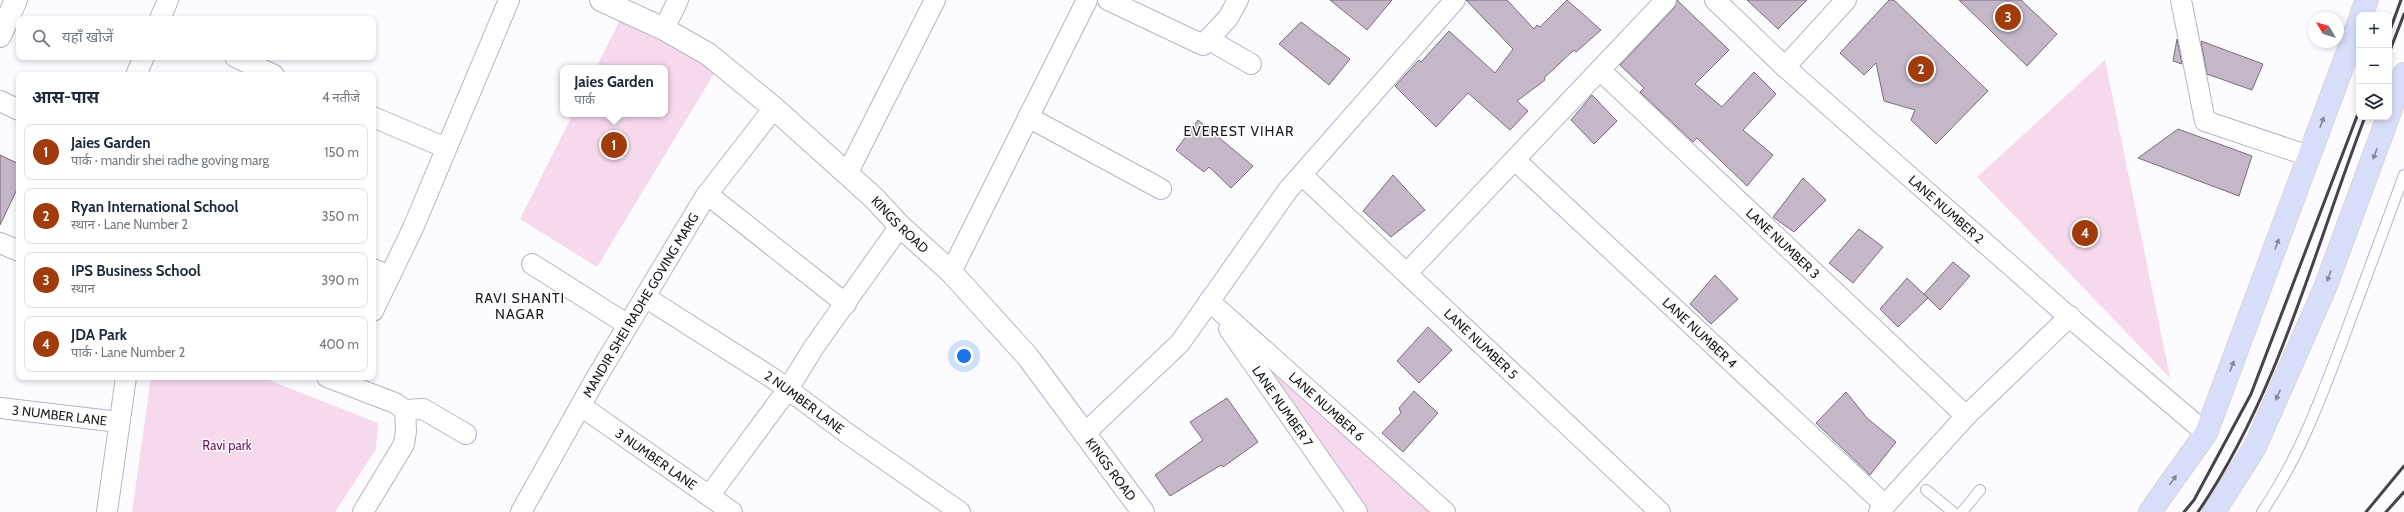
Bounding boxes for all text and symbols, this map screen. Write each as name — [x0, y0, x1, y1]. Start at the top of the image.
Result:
pin: 3 — [1995, 2, 2021, 32]
north arrow — [2308, 12, 2344, 48]
map controls — [2356, 12, 2392, 120]
button: + — [2356, 12, 2392, 48]
search box — [16, 16, 376, 60]
icon: search — [30, 27, 52, 49]
text: यहाँ खोजें — [62, 28, 113, 46]
button: − — [2356, 48, 2392, 84]
pin: 2 — [1908, 54, 1934, 84]
popup — [560, 65, 668, 117]
text: Jaies Garden — [574, 73, 654, 91]
button: layers — [2356, 84, 2392, 120]
text: आस-पास — [32, 87, 99, 107]
text: 4 नतीजे — [322, 89, 360, 105]
text: पार्क — [574, 91, 595, 107]
one-way arrow — [2319, 115, 2325, 127]
district label: EVEREST VIHAR — [1183, 122, 1295, 140]
pin: 1 — [601, 130, 627, 160]
text: Jaies Garden — [71, 134, 150, 152]
text: 1 — [44, 144, 48, 160]
text: 150 m — [324, 144, 359, 160]
one-way arrow — [2371, 148, 2377, 160]
text: पार्क · mandir shei radhe goving marg — [71, 152, 269, 168]
street label: LANE NUMBER 2 — [1905, 172, 1988, 247]
street label: KINGS ROAD — [868, 193, 932, 256]
text: Ryan International School — [71, 198, 238, 216]
street label: LANE NUMBER 3 — [1743, 204, 1823, 282]
text: 2 — [43, 208, 49, 224]
text: 350 m — [322, 208, 359, 224]
street label: MANDIR SHEI RADHE GOVING MARG — [579, 210, 702, 400]
text: स्थान · Lane Number 2 — [71, 216, 188, 232]
pin: 4 — [2072, 218, 2098, 248]
one-way arrow — [2274, 237, 2280, 249]
text: IPS Business School — [71, 262, 201, 280]
one-way arrow — [2326, 270, 2332, 282]
text: 3 — [42, 272, 50, 288]
text: 390 m — [321, 272, 359, 288]
text: स्थान — [71, 280, 95, 296]
district label: RAVI SHANTI NAGAR — [475, 289, 565, 323]
street label: LANE NUMBER 4 — [1659, 294, 1741, 371]
street label: LANE NUMBER 5 — [1441, 305, 1521, 382]
text: JDA Park — [71, 326, 127, 344]
text: 4 — [42, 336, 50, 352]
text: 400 m — [319, 336, 359, 352]
text: पार्क · Lane Number 2 — [71, 344, 185, 360]
your location — [954, 346, 974, 366]
one-way arrow — [2229, 359, 2235, 371]
street label: LANE NUMBER 7 — [1249, 362, 1317, 450]
street label: 2 NUMBER LANE — [762, 367, 848, 437]
street label: LANE NUMBER 6 — [1286, 368, 1368, 444]
one-way arrow — [2275, 389, 2281, 401]
street label: 3 NUMBER LANE — [11, 401, 108, 429]
street label: 3 NUMBER LANE — [613, 425, 700, 493]
street label: KINGS ROAD — [1083, 435, 1140, 504]
park label: Ravi park — [202, 437, 252, 453]
one-way arrow — [2169, 475, 2177, 486]

